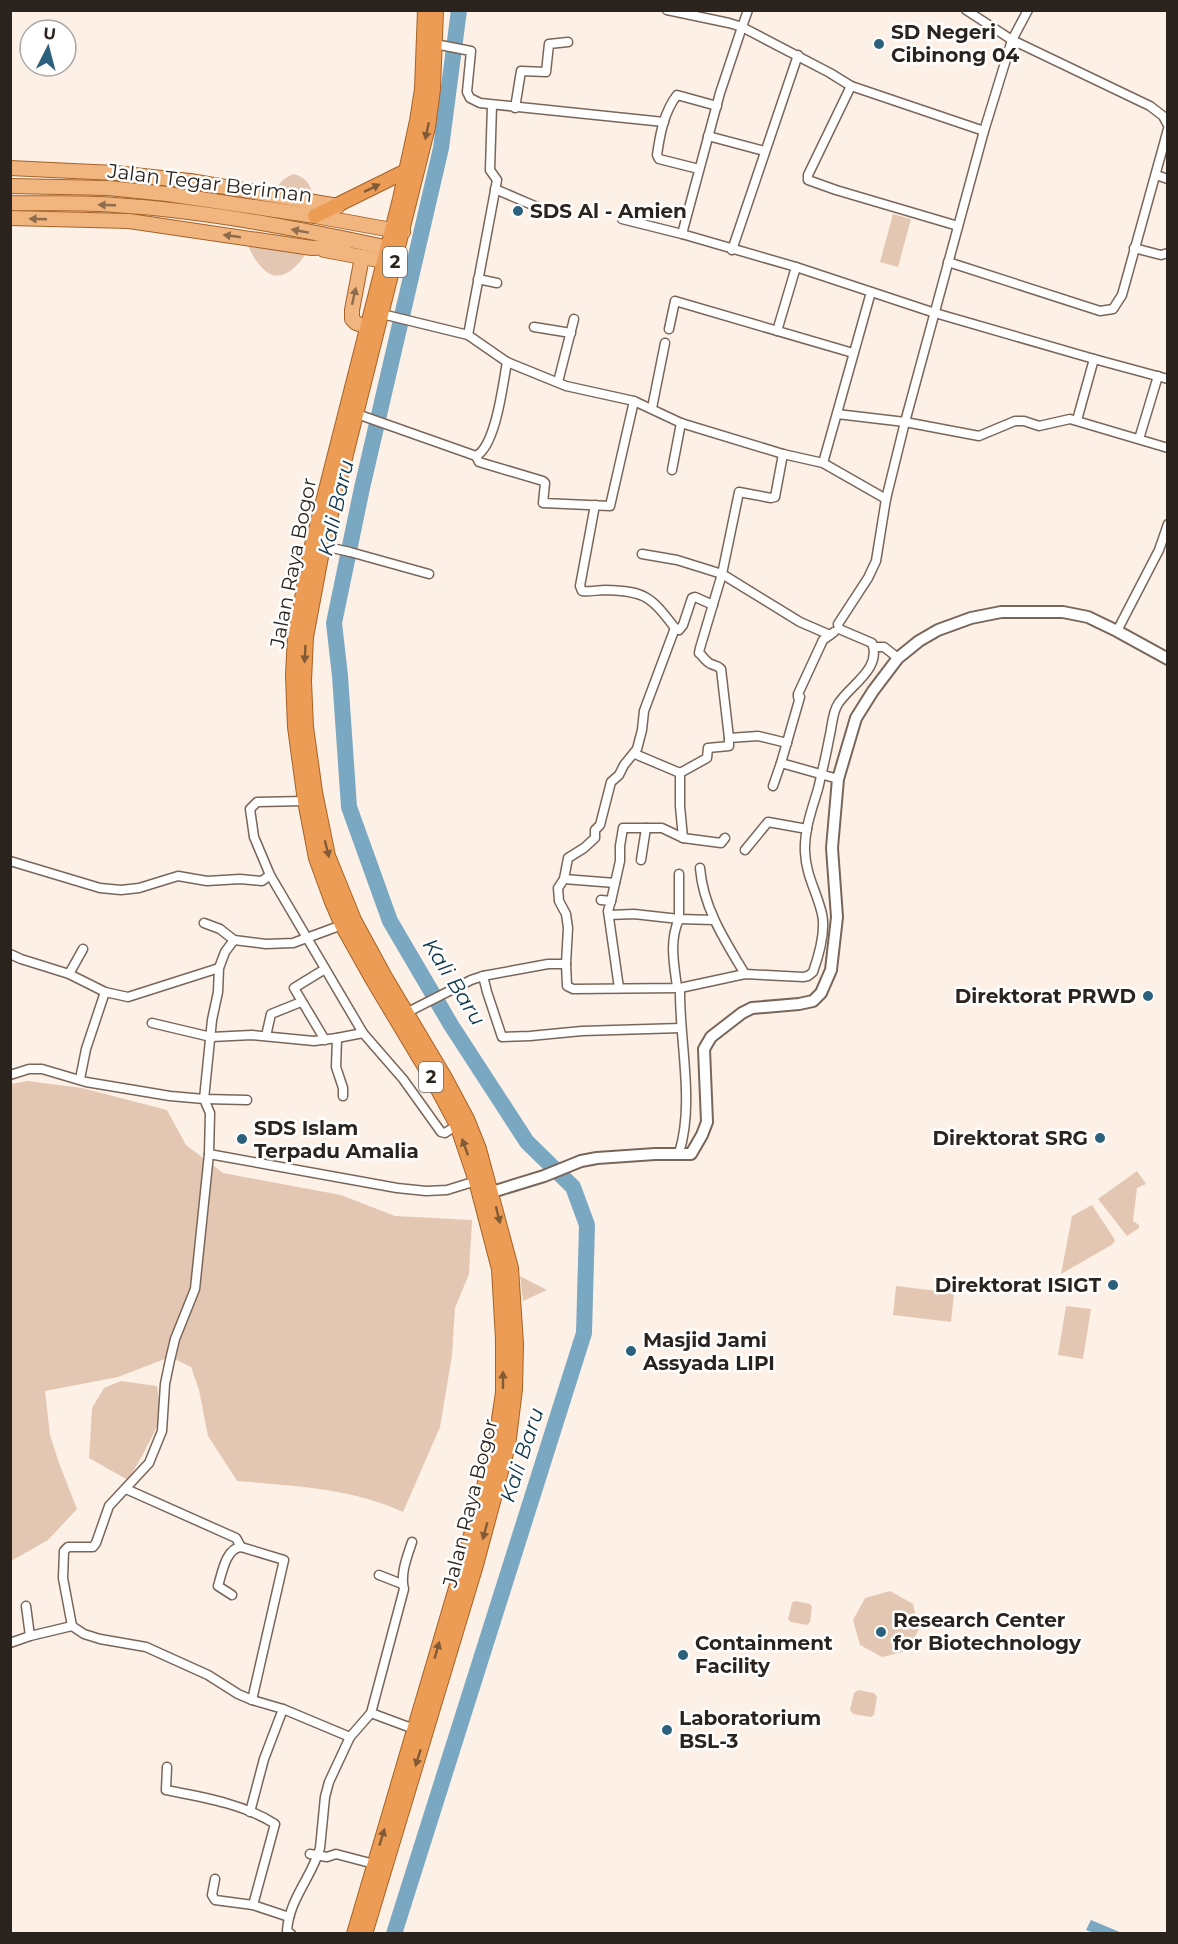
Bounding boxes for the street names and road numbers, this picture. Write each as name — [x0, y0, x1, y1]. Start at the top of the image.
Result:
street label: Jalan Tegar Beriman — [105, 158, 314, 207]
road number: 2 — [383, 247, 407, 277]
street label: Jalan Raya Bogor — [265, 476, 321, 651]
road number: 2 — [419, 1062, 443, 1092]
street label: Jalan Raya Bogor — [437, 1416, 503, 1591]

